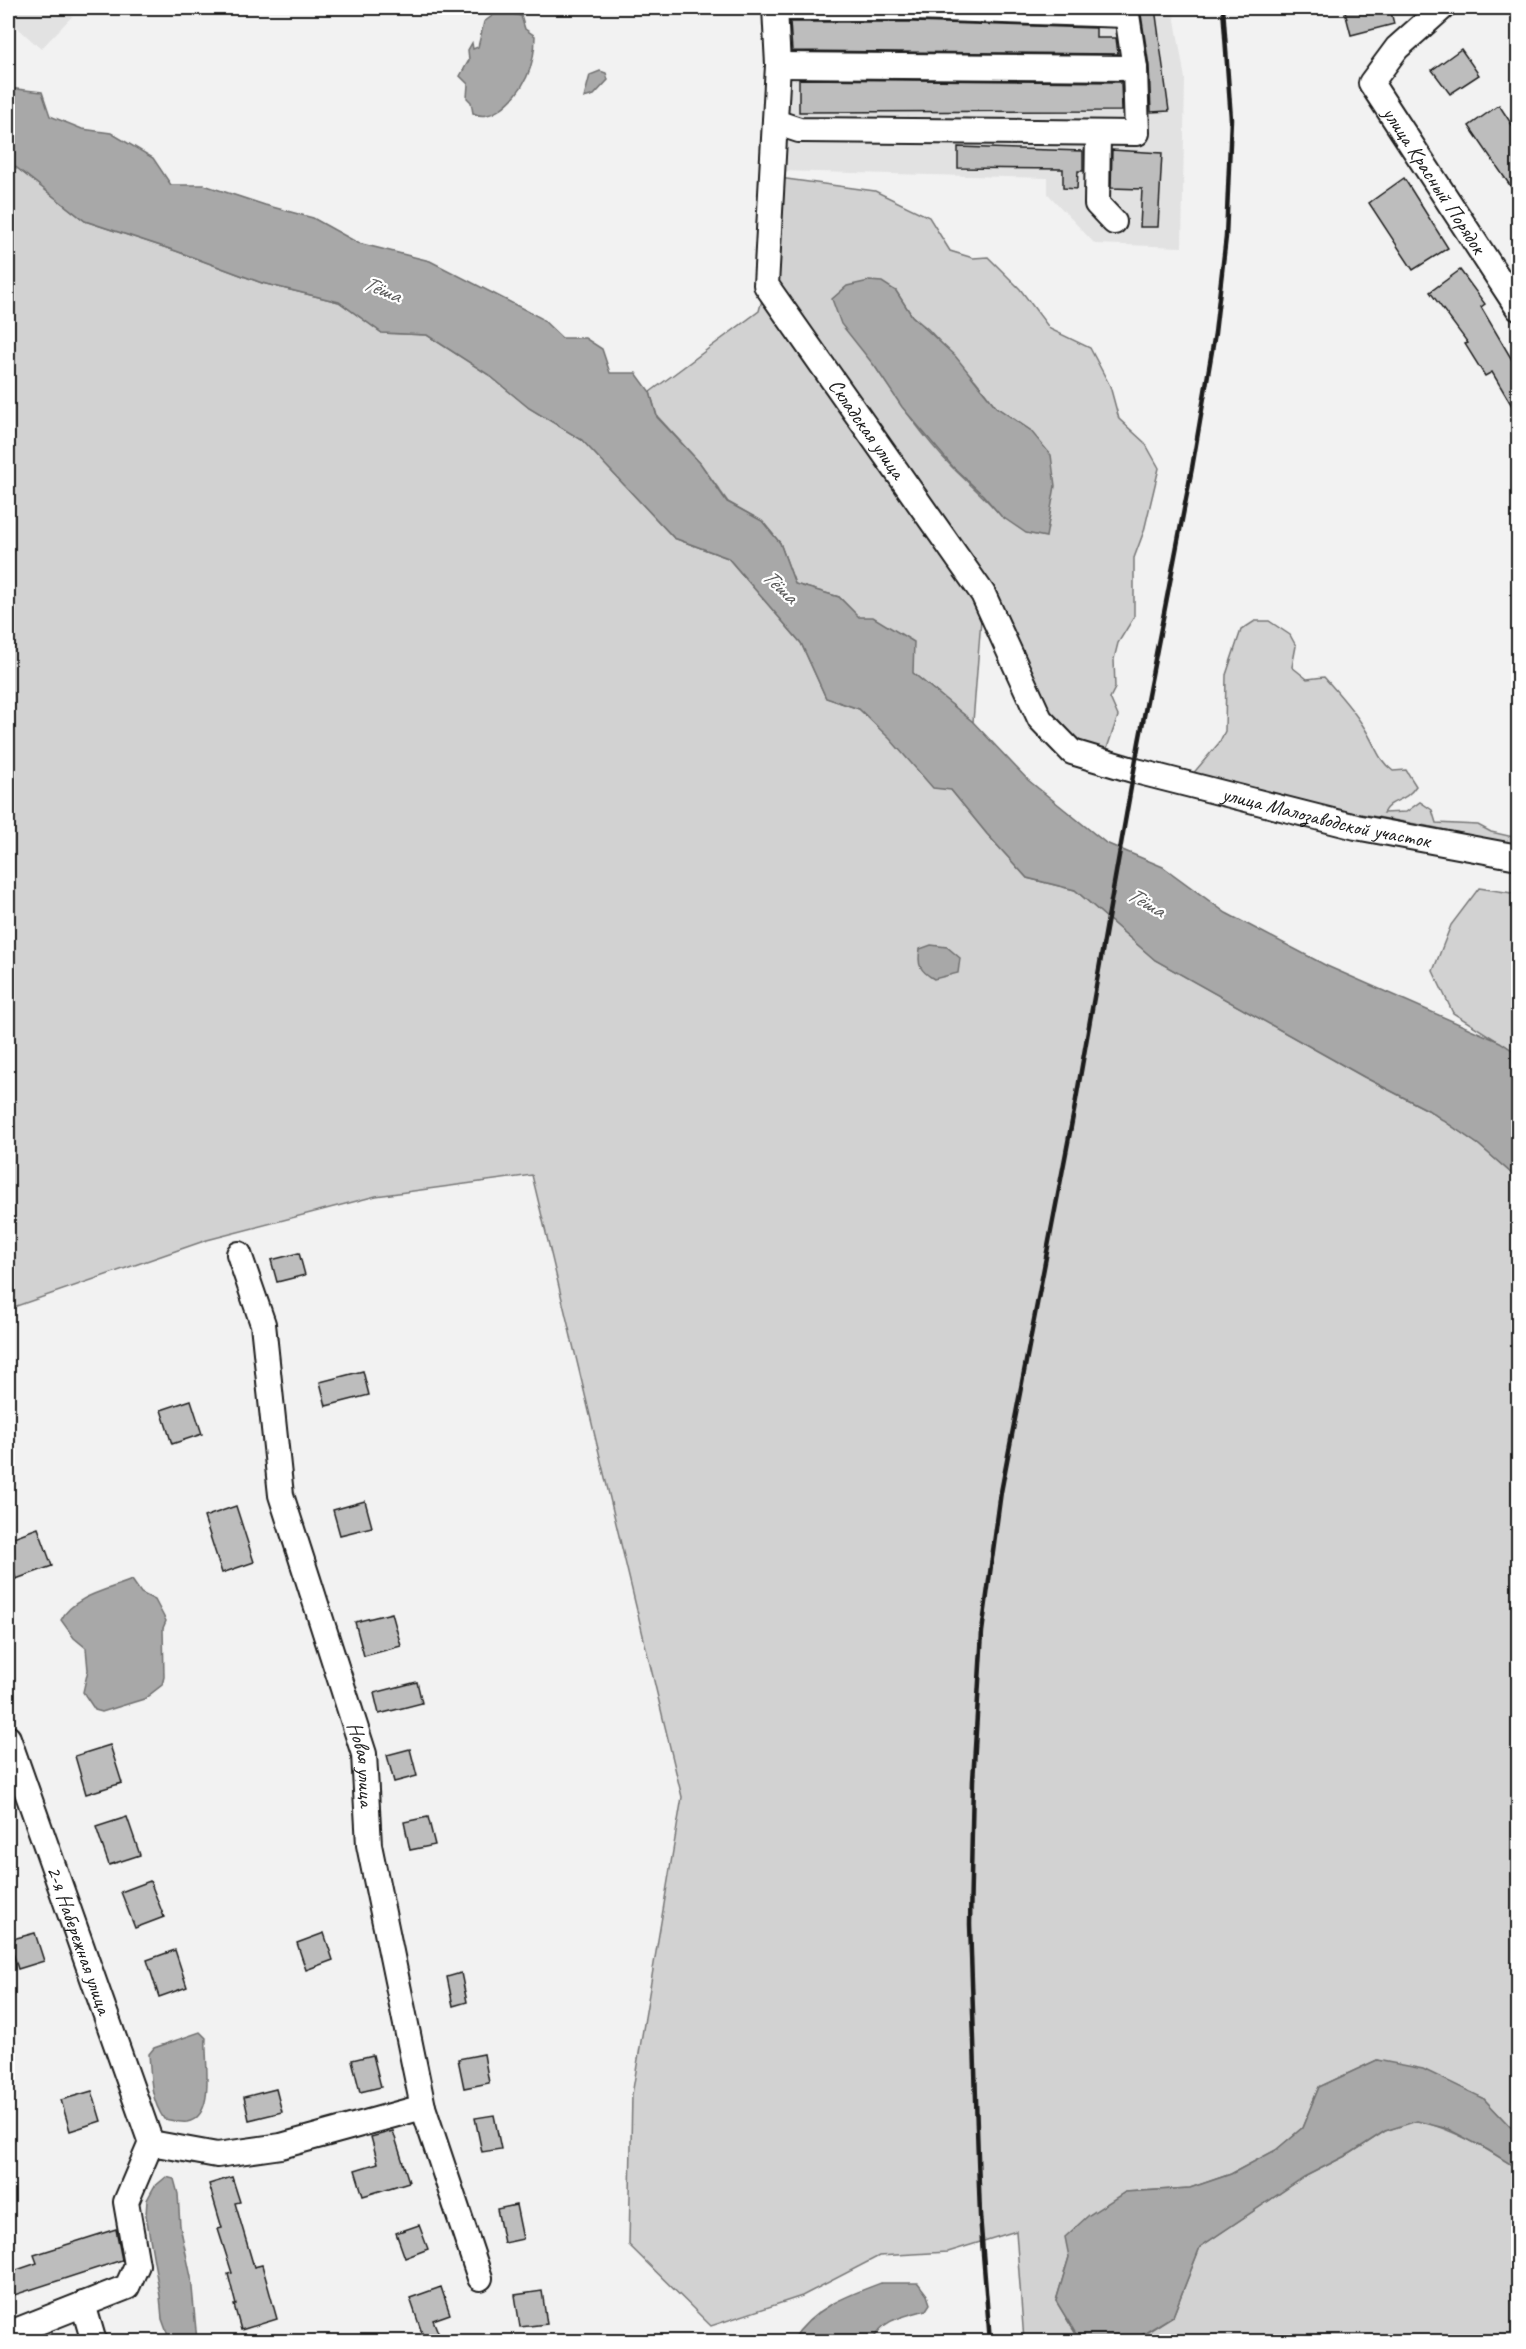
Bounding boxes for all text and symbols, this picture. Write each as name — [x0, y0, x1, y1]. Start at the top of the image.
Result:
street label: улица Красный Порядок — [1376, 100, 1493, 260]
water label: Тёша — [359, 269, 408, 310]
street label: Складская улица — [823, 374, 912, 486]
water label: Тёша — [756, 562, 806, 611]
street label: улица Малозаводской участок — [1218, 780, 1434, 854]
water label: Тёша — [1122, 880, 1172, 925]
street label: Новая улица — [342, 1719, 380, 1810]
street label: 2-я Набережная улица — [41, 1862, 118, 2020]

